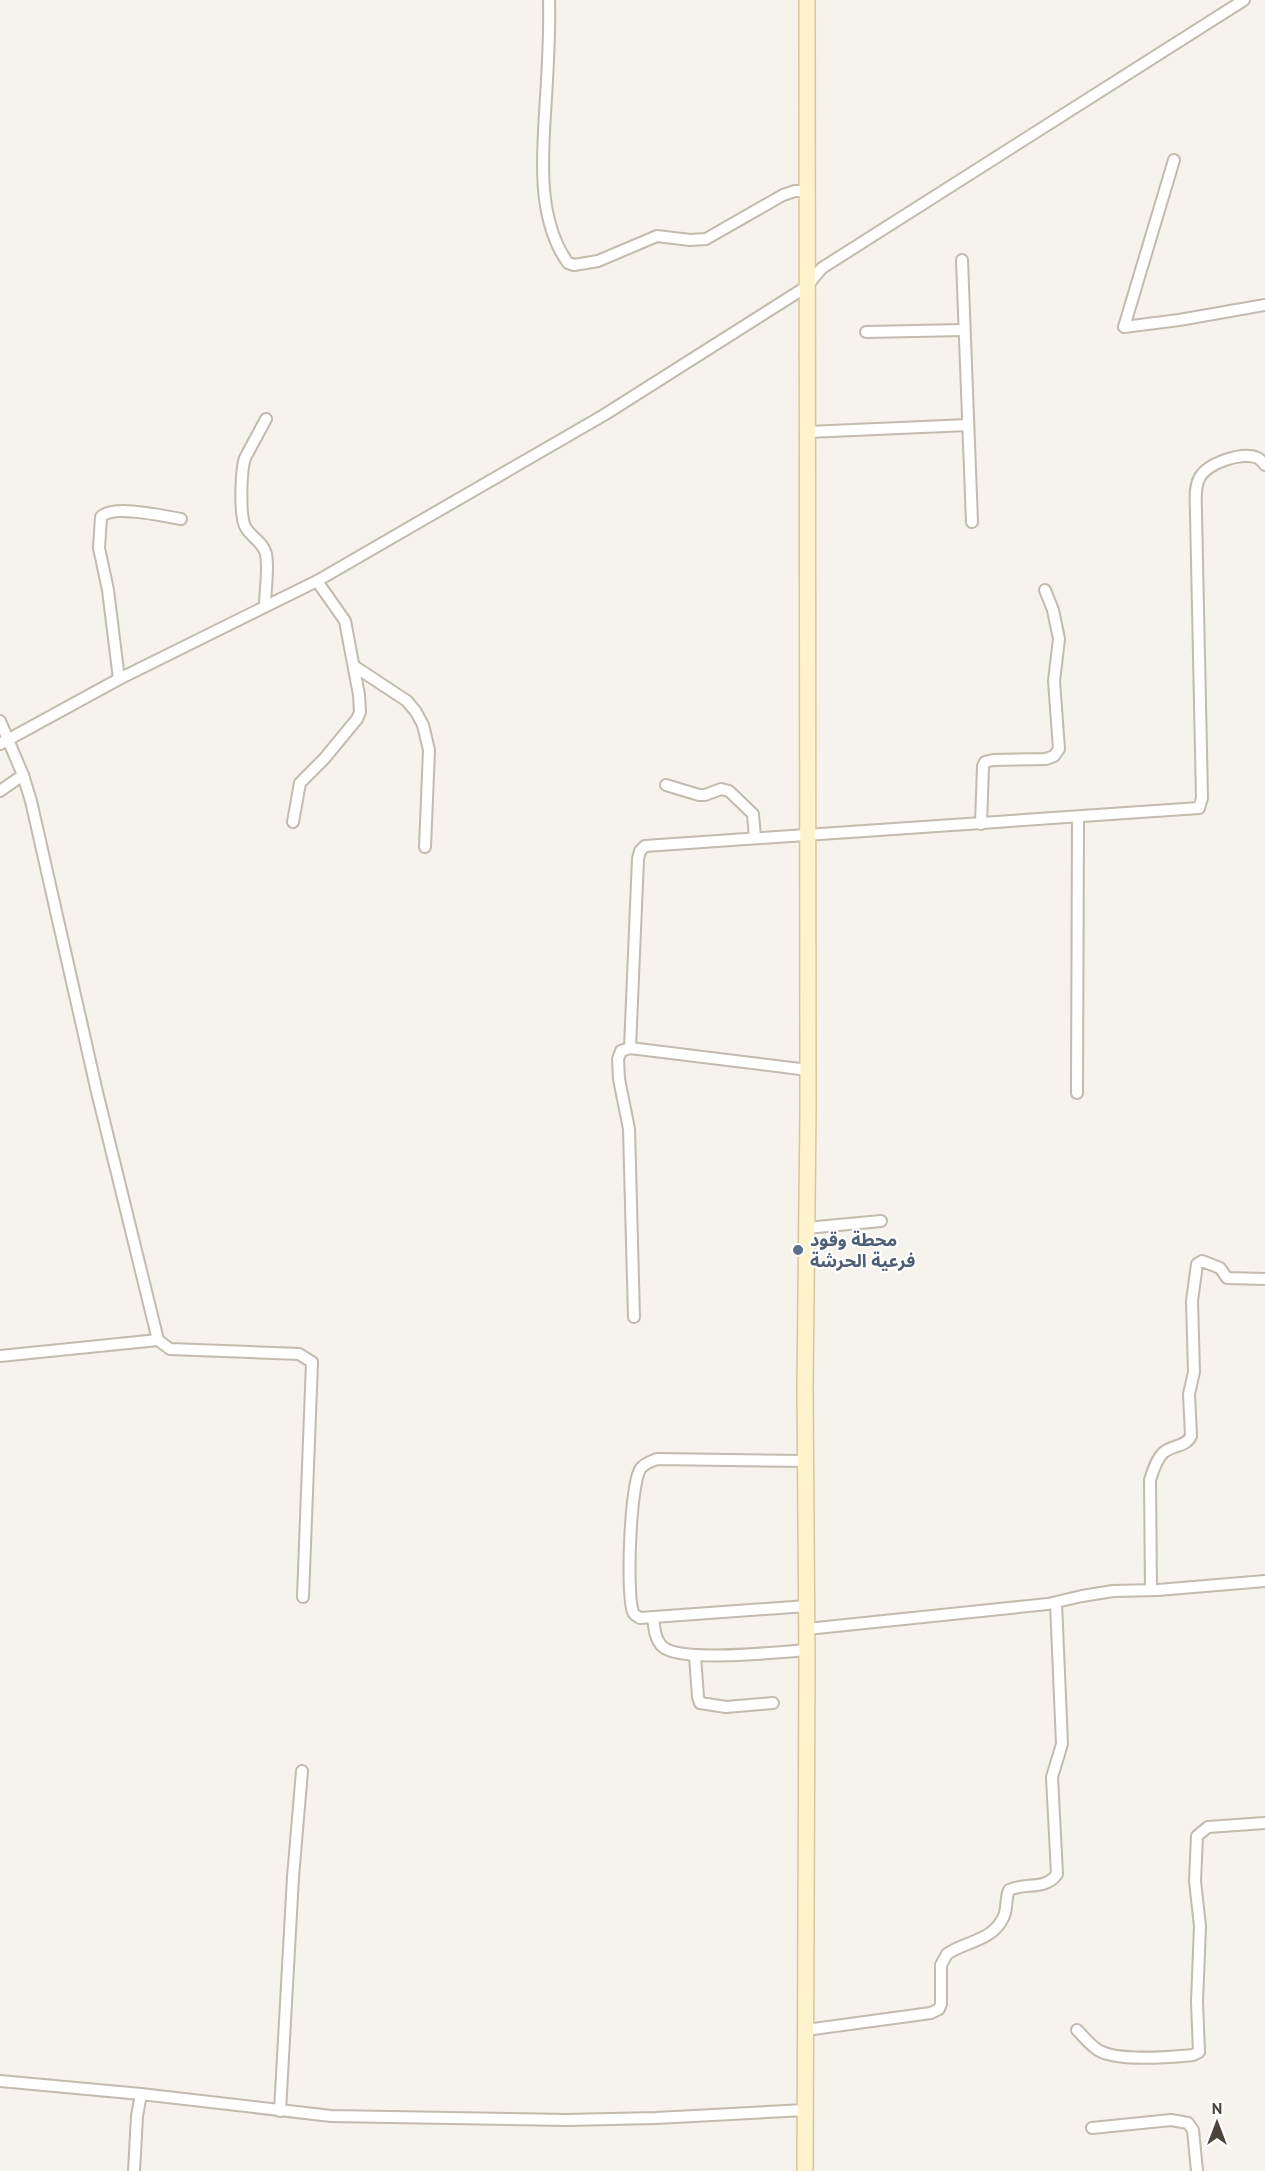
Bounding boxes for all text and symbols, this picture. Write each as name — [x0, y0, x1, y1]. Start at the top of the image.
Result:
place label: محطة وقود فرعية الحرشة — [810, 1228, 915, 1272]
marker: محطة وقود فرعية الحرشة — [791, 1243, 805, 1257]
north arrow — [1187, 2093, 1247, 2153]
text: N — [1212, 2098, 1222, 2118]

